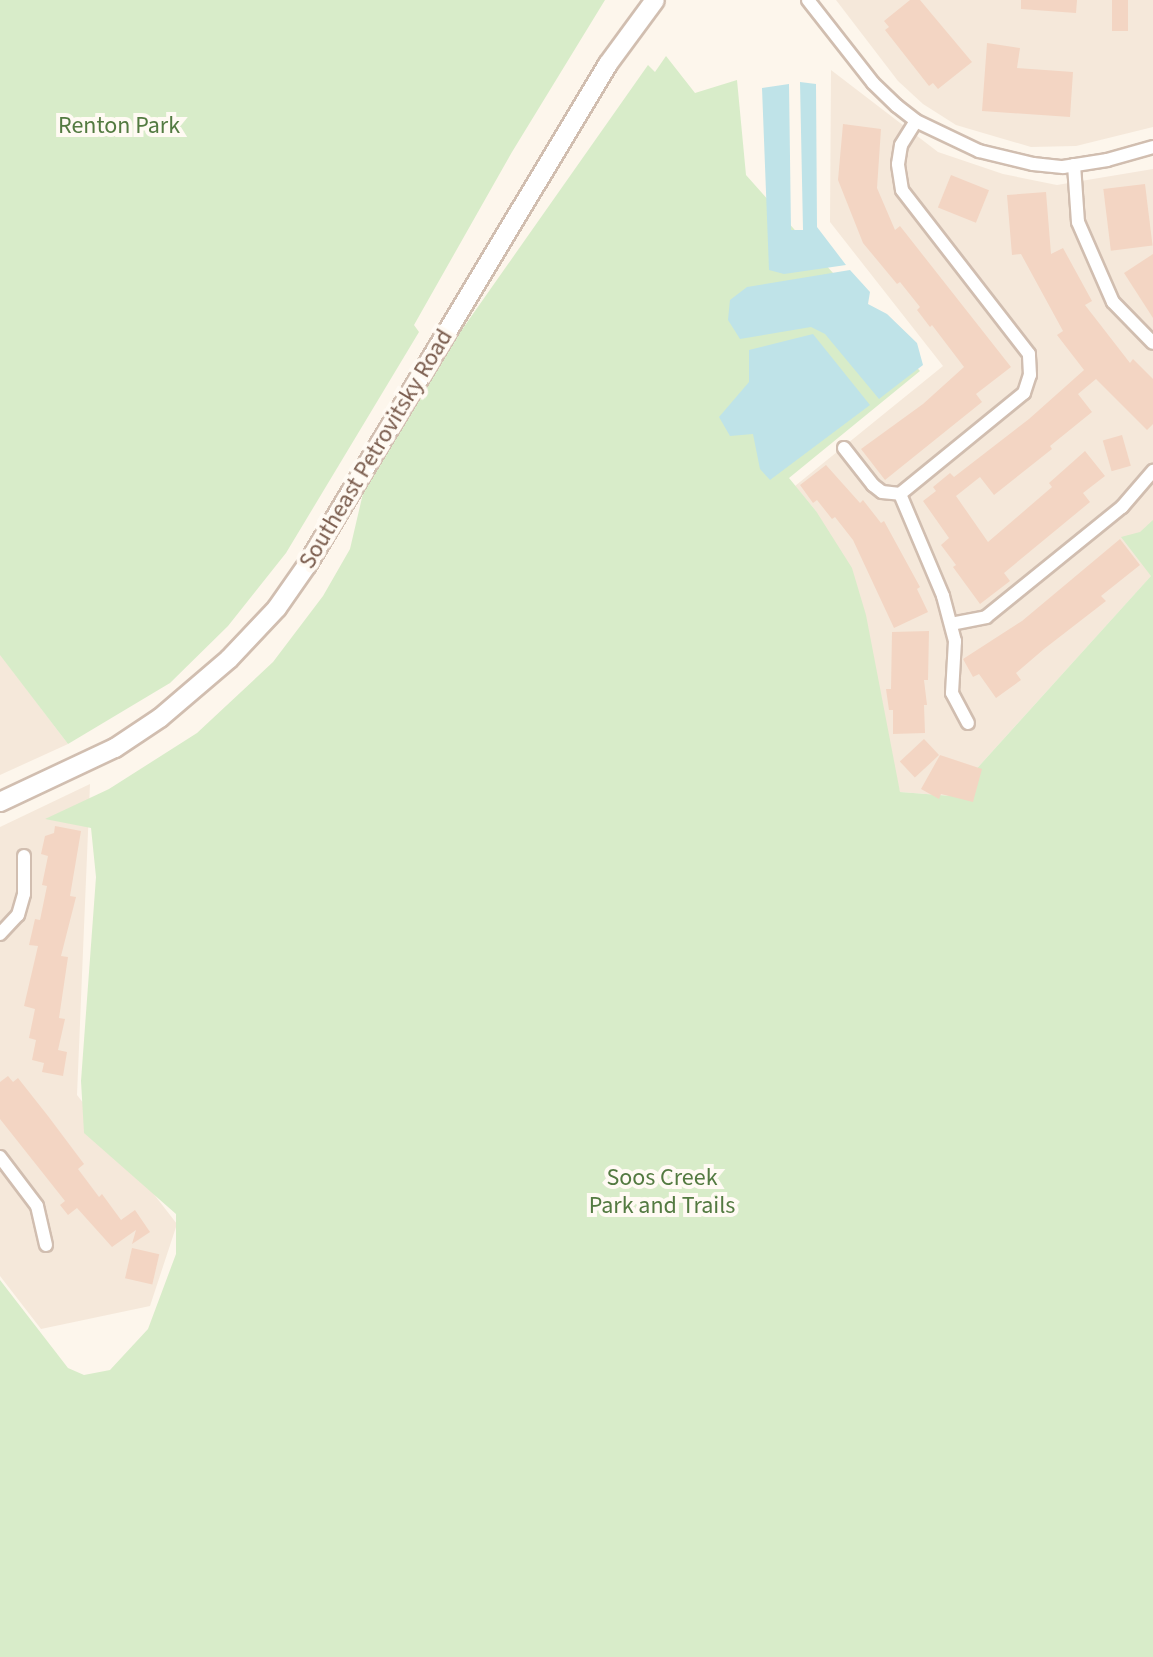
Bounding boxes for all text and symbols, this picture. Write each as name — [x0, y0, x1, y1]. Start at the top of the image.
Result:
park label: Renton Park — [58, 112, 180, 140]
street label: Southeast Petrovitsky Road — [293, 324, 459, 574]
park label: Soos Creek Park and Trails — [589, 1164, 735, 1220]

